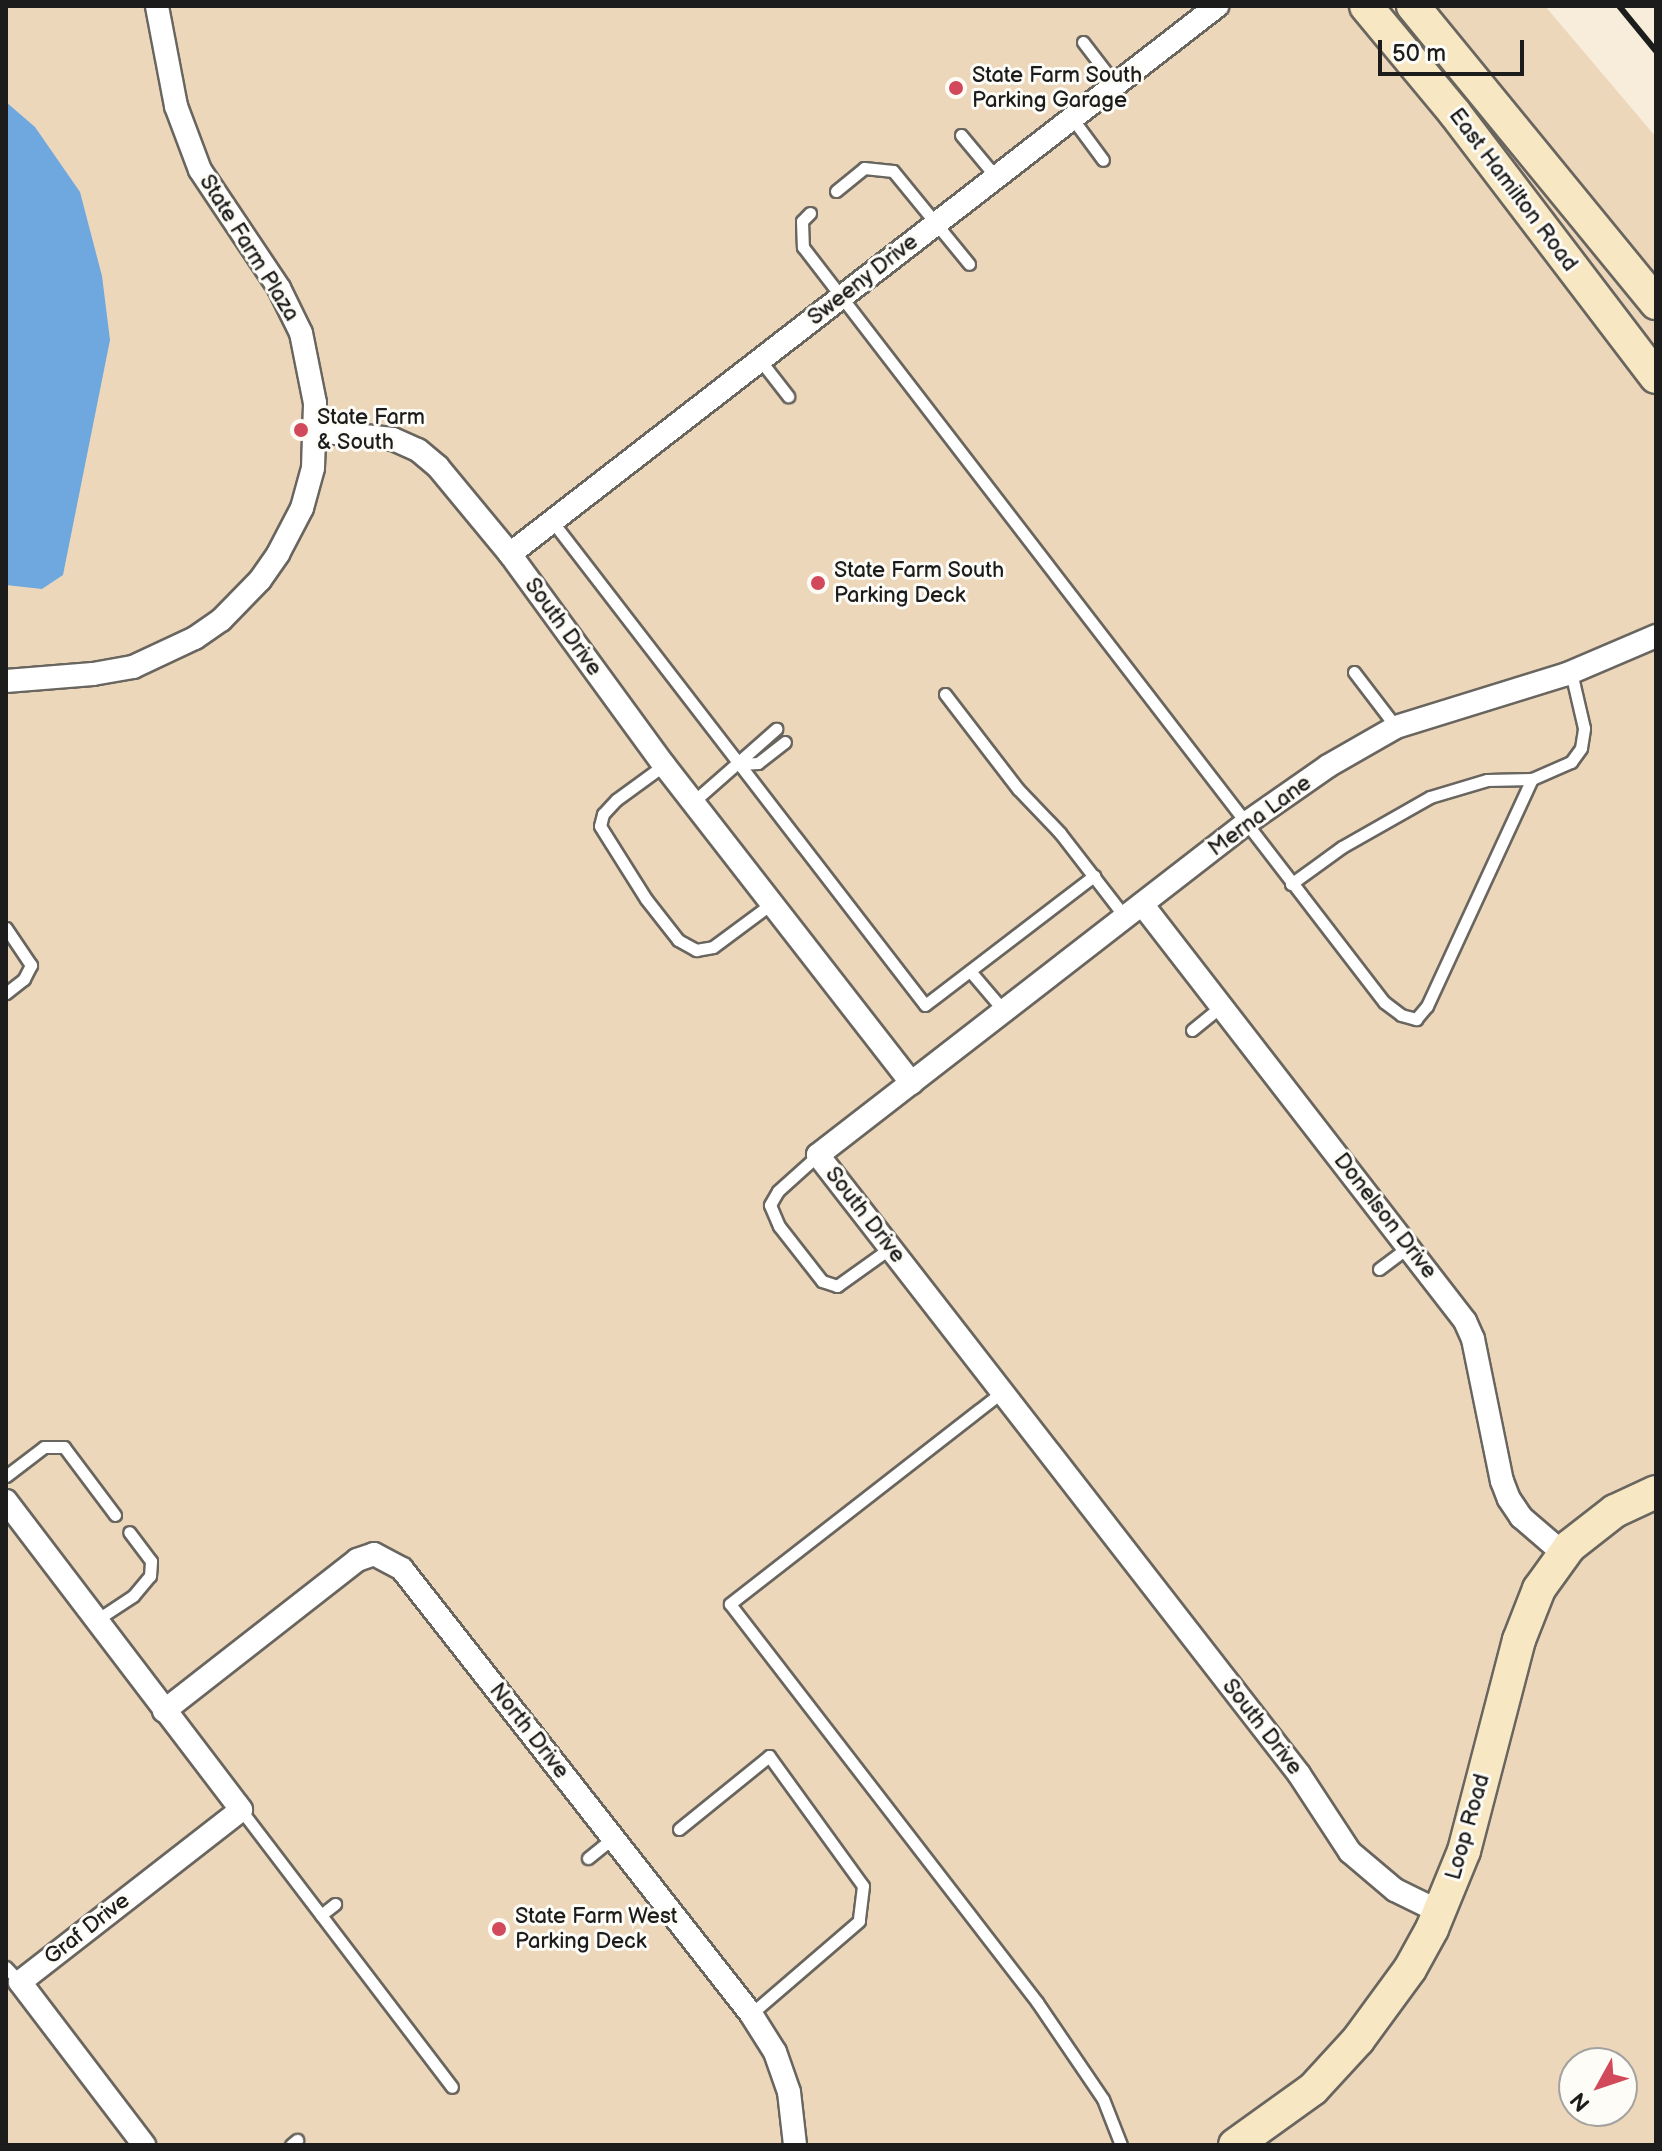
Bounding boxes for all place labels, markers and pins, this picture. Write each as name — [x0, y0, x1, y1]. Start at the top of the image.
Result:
place label: State Farm South Parking Garage — [972, 62, 1143, 114]
marker: State Farm South Parking Garage — [947, 79, 965, 97]
place label: State Farm & South — [317, 404, 425, 456]
marker: State Farm & South — [292, 421, 310, 439]
place label: State Farm South Parking Deck — [834, 557, 1005, 608]
marker: State Farm South Parking Deck — [809, 574, 827, 592]
place label: State Farm West Parking Deck — [515, 1903, 678, 1954]
marker: State Farm West Parking Deck — [490, 1920, 508, 1938]

